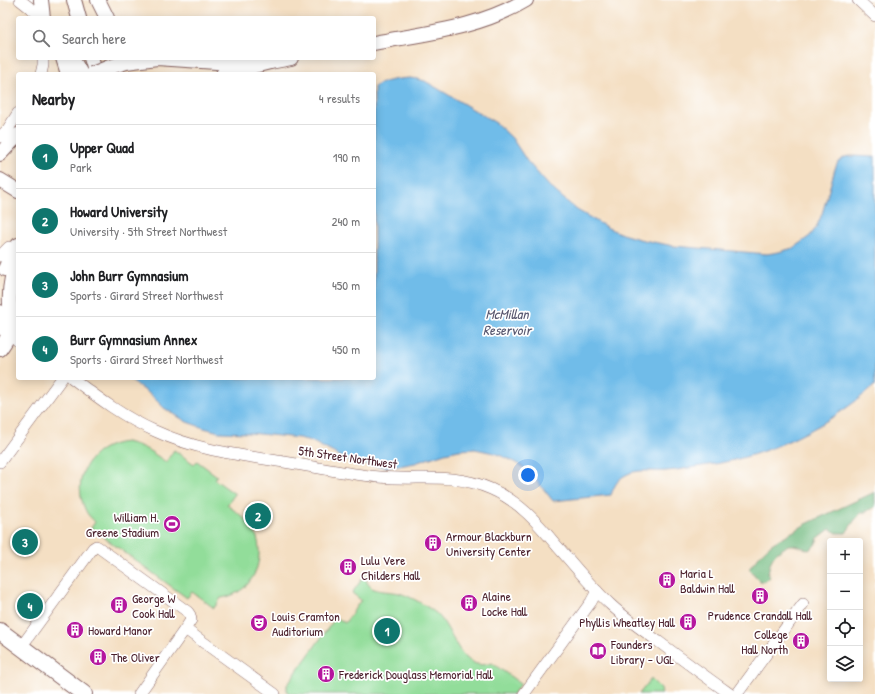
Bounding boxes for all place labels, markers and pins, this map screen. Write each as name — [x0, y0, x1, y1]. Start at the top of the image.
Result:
pin: 2 — [245, 501, 271, 531]
place label: William H. Greene Stadium — [86, 508, 159, 541]
sports icon: William H. Greene Stadium — [162, 514, 182, 534]
pin: 3 — [12, 527, 38, 557]
place label: Armour Blackburn University Center — [446, 527, 532, 560]
building icon: Armour Blackburn University Center — [423, 533, 443, 553]
place label: Lulu Vere Childers Hall — [361, 551, 420, 584]
building icon: Lulu Vere Childers Hall — [338, 557, 358, 577]
place label: Maria L Baldwin Hall — [680, 564, 735, 597]
building icon: Maria L Baldwin Hall — [657, 570, 677, 590]
building icon: Prudence Crandall Hall — [750, 586, 770, 606]
place label: Alaine Locke Hall — [482, 587, 528, 620]
place label: George W Cook Hall — [132, 589, 176, 622]
pin: 4 — [17, 591, 43, 621]
building icon: Alaine Locke Hall — [459, 593, 479, 613]
building icon: George W Cook Hall — [109, 595, 129, 615]
place label: Prudence Crandall Hall — [708, 606, 813, 624]
place label: Louis Cramton Auditorium — [272, 607, 340, 640]
building icon: Phyllis Wheatley Hall — [678, 612, 698, 632]
theatre icon: Louis Cramton Auditorium — [249, 613, 269, 633]
place label: Phyllis Wheatley Hall — [579, 613, 675, 631]
pin: 1 — [374, 616, 400, 646]
building icon: Howard Manor — [65, 620, 85, 640]
place label: Howard Manor — [88, 621, 152, 639]
place label: College Hall North — [741, 625, 789, 658]
building icon: College Hall North — [791, 631, 811, 651]
place label: Founders Library - UGL — [610, 635, 674, 668]
library icon: Founders Library - UGL — [588, 641, 608, 661]
building icon: The Oliver — [88, 647, 108, 667]
place label: The Oliver — [111, 648, 160, 666]
building icon: Frederick Douglass Memorial Hall — [316, 664, 336, 684]
place label: Frederick Douglass Memorial Hall — [338, 665, 493, 683]

